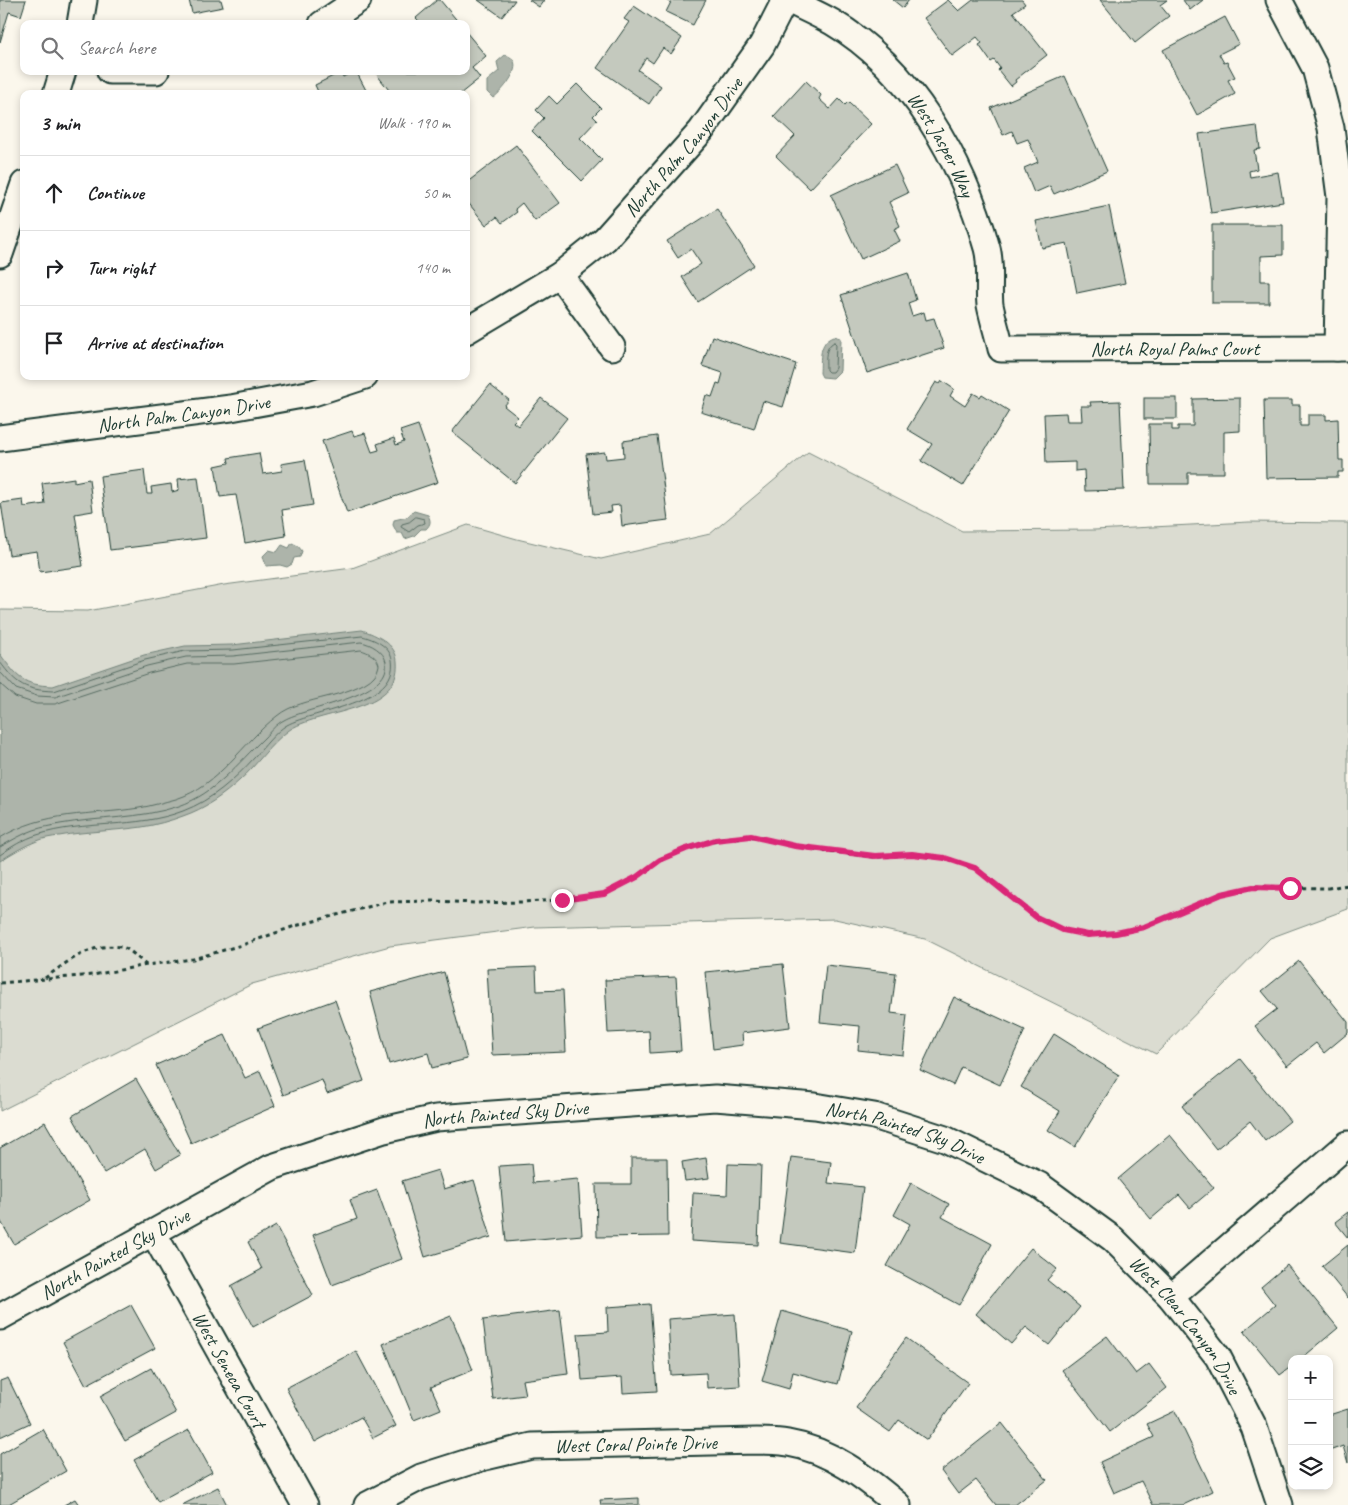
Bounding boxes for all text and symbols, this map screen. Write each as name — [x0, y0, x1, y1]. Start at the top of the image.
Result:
search box — [20, 20, 470, 75]
icon: search — [38, 34, 66, 62]
text: Search here — [78, 36, 155, 60]
street label: North Palm Canyon Drive — [618, 71, 749, 222]
street label: West Jasper Way — [902, 87, 982, 202]
text: 3 min — [40, 110, 80, 136]
text: Walk · 190 m — [378, 113, 450, 133]
icon: ahead — [40, 179, 68, 207]
text: Continue — [87, 181, 144, 205]
text: 50 m — [423, 183, 450, 203]
icon: right — [40, 254, 68, 282]
text: Turn right — [87, 256, 154, 280]
text: 140 m — [416, 258, 450, 278]
icon: arrive — [40, 329, 68, 357]
text: Arrive at destination — [87, 331, 223, 355]
street label: North Royal Palms Court — [1090, 336, 1262, 361]
street label: North Palm Canyon Drive — [96, 388, 273, 438]
route start — [1279, 877, 1302, 900]
route end — [551, 889, 574, 912]
street label: North Painted Sky Drive — [419, 1095, 590, 1133]
street label: North Painted Sky Drive — [824, 1095, 990, 1170]
street label: North Painted Sky Drive — [36, 1202, 195, 1305]
street label: West Clear Canyon Drive — [1124, 1250, 1248, 1400]
street label: West Seneca Court — [187, 1307, 274, 1435]
map controls — [1288, 1355, 1333, 1490]
button: + — [1288, 1355, 1333, 1400]
button: − — [1288, 1400, 1333, 1445]
street label: West Coral Pointe Drive — [554, 1429, 719, 1458]
button: layers — [1288, 1445, 1333, 1490]

